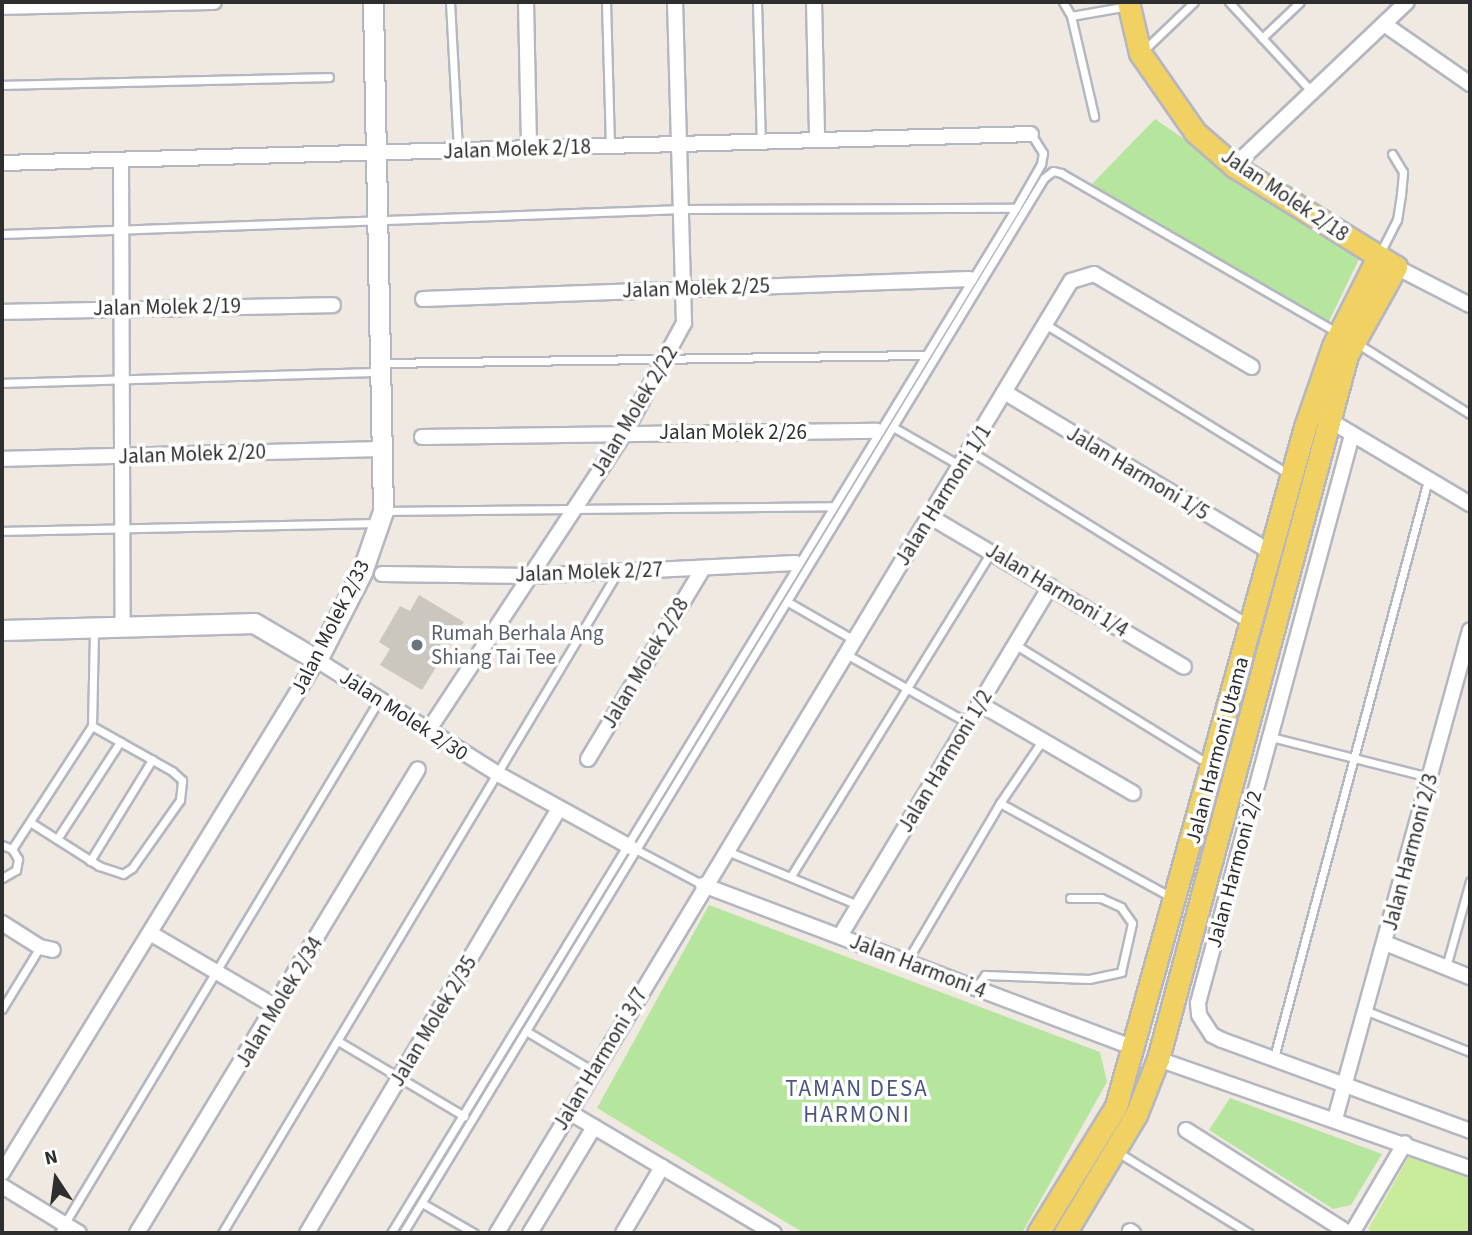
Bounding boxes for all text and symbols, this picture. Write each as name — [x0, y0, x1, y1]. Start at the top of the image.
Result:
street label: Jalan Molek 2/18 — [443, 134, 591, 164]
street label: Jalan Molek 2/18 — [1217, 143, 1353, 247]
street label: Jalan Molek 2/25 — [622, 273, 770, 303]
street label: Jalan Molek 2/19 — [93, 293, 241, 321]
street label: Jalan Molek 2/22 — [585, 341, 683, 481]
street label: Jalan Molek 2/26 — [659, 419, 807, 445]
street label: Jalan Harmoni 1/1 — [889, 420, 997, 570]
street label: Jalan Harmoni 1/5 — [1062, 421, 1214, 525]
street label: Jalan Molek 2/20 — [118, 439, 266, 469]
street label: Jalan Harmoni 1/4 — [981, 538, 1133, 642]
street label: Jalan Molek 2/33 — [285, 555, 375, 699]
street label: Jalan Molek 2/27 — [515, 557, 663, 587]
street label: Jalan Molek 2/28 — [596, 593, 694, 733]
place label: Rumah Berhala Ang Shiang Tai Tee — [431, 620, 604, 670]
marker: Rumah Berhala Ang Shiang Tai Tee — [409, 637, 425, 653]
street label: Jalan Harmoni Utama — [1180, 654, 1254, 846]
street label: Jalan Molek 2/30 — [335, 664, 473, 766]
street label: Jalan Harmoni 1/2 — [893, 685, 997, 837]
street label: Jalan Harmoni 2/3 — [1377, 771, 1443, 933]
street label: Jalan Harmoni 2/2 — [1201, 788, 1267, 950]
street label: Jalan Harmoni 4 — [846, 928, 990, 1004]
street label: Jalan Molek 2/34 — [230, 932, 328, 1072]
street label: Jalan Molek 2/35 — [384, 951, 482, 1091]
street label: Jalan Harmoni 3/7 — [548, 983, 652, 1135]
district label: TAMAN DESA HARMONI — [786, 1075, 928, 1129]
text: N — [42, 1143, 60, 1173]
north arrow — [21, 1144, 91, 1214]

